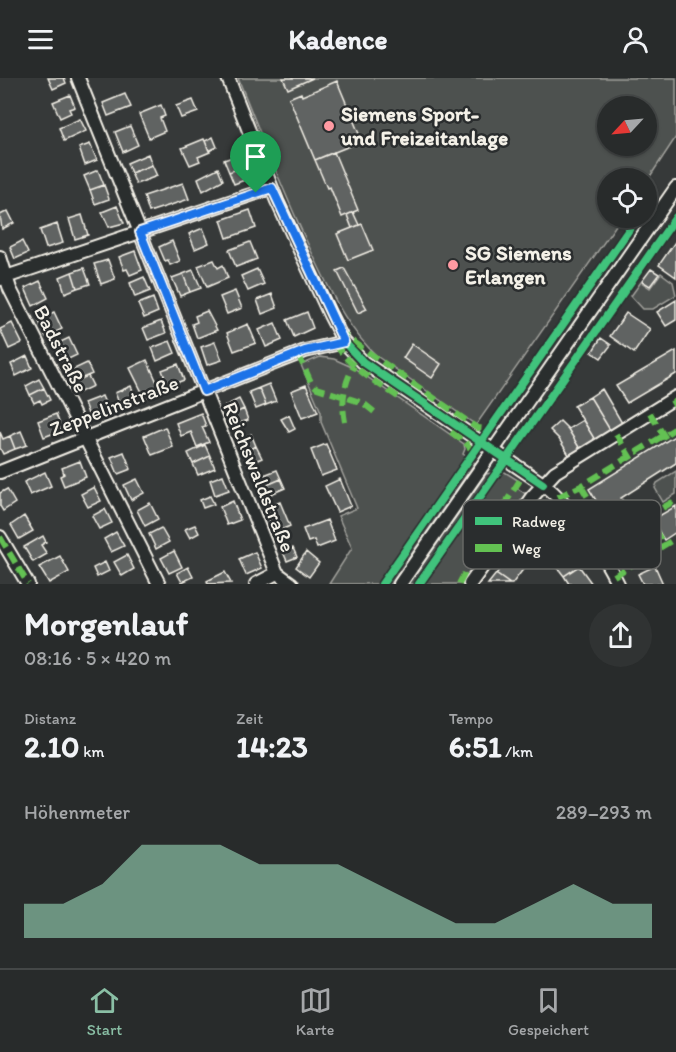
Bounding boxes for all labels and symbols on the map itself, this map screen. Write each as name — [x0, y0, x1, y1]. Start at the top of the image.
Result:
north arrow — [597, 96, 657, 156]
place label: Siemens Sport- und Freizeitanlage — [340, 101, 508, 151]
marker: Siemens Sport- und Freizeitanlage — [322, 119, 336, 133]
pin — [230, 131, 281, 193]
place label: SG Siemens Erlangen — [465, 240, 572, 290]
marker: SG Siemens Erlangen — [446, 258, 460, 272]
street label: Badstraße — [29, 301, 94, 397]
street label: Zeppelinstraße — [46, 370, 182, 442]
street label: Reichswaldstraße — [218, 398, 301, 556]
legend — [463, 500, 661, 569]
text: Radweg — [512, 512, 566, 531]
text: Weg — [512, 539, 542, 558]

